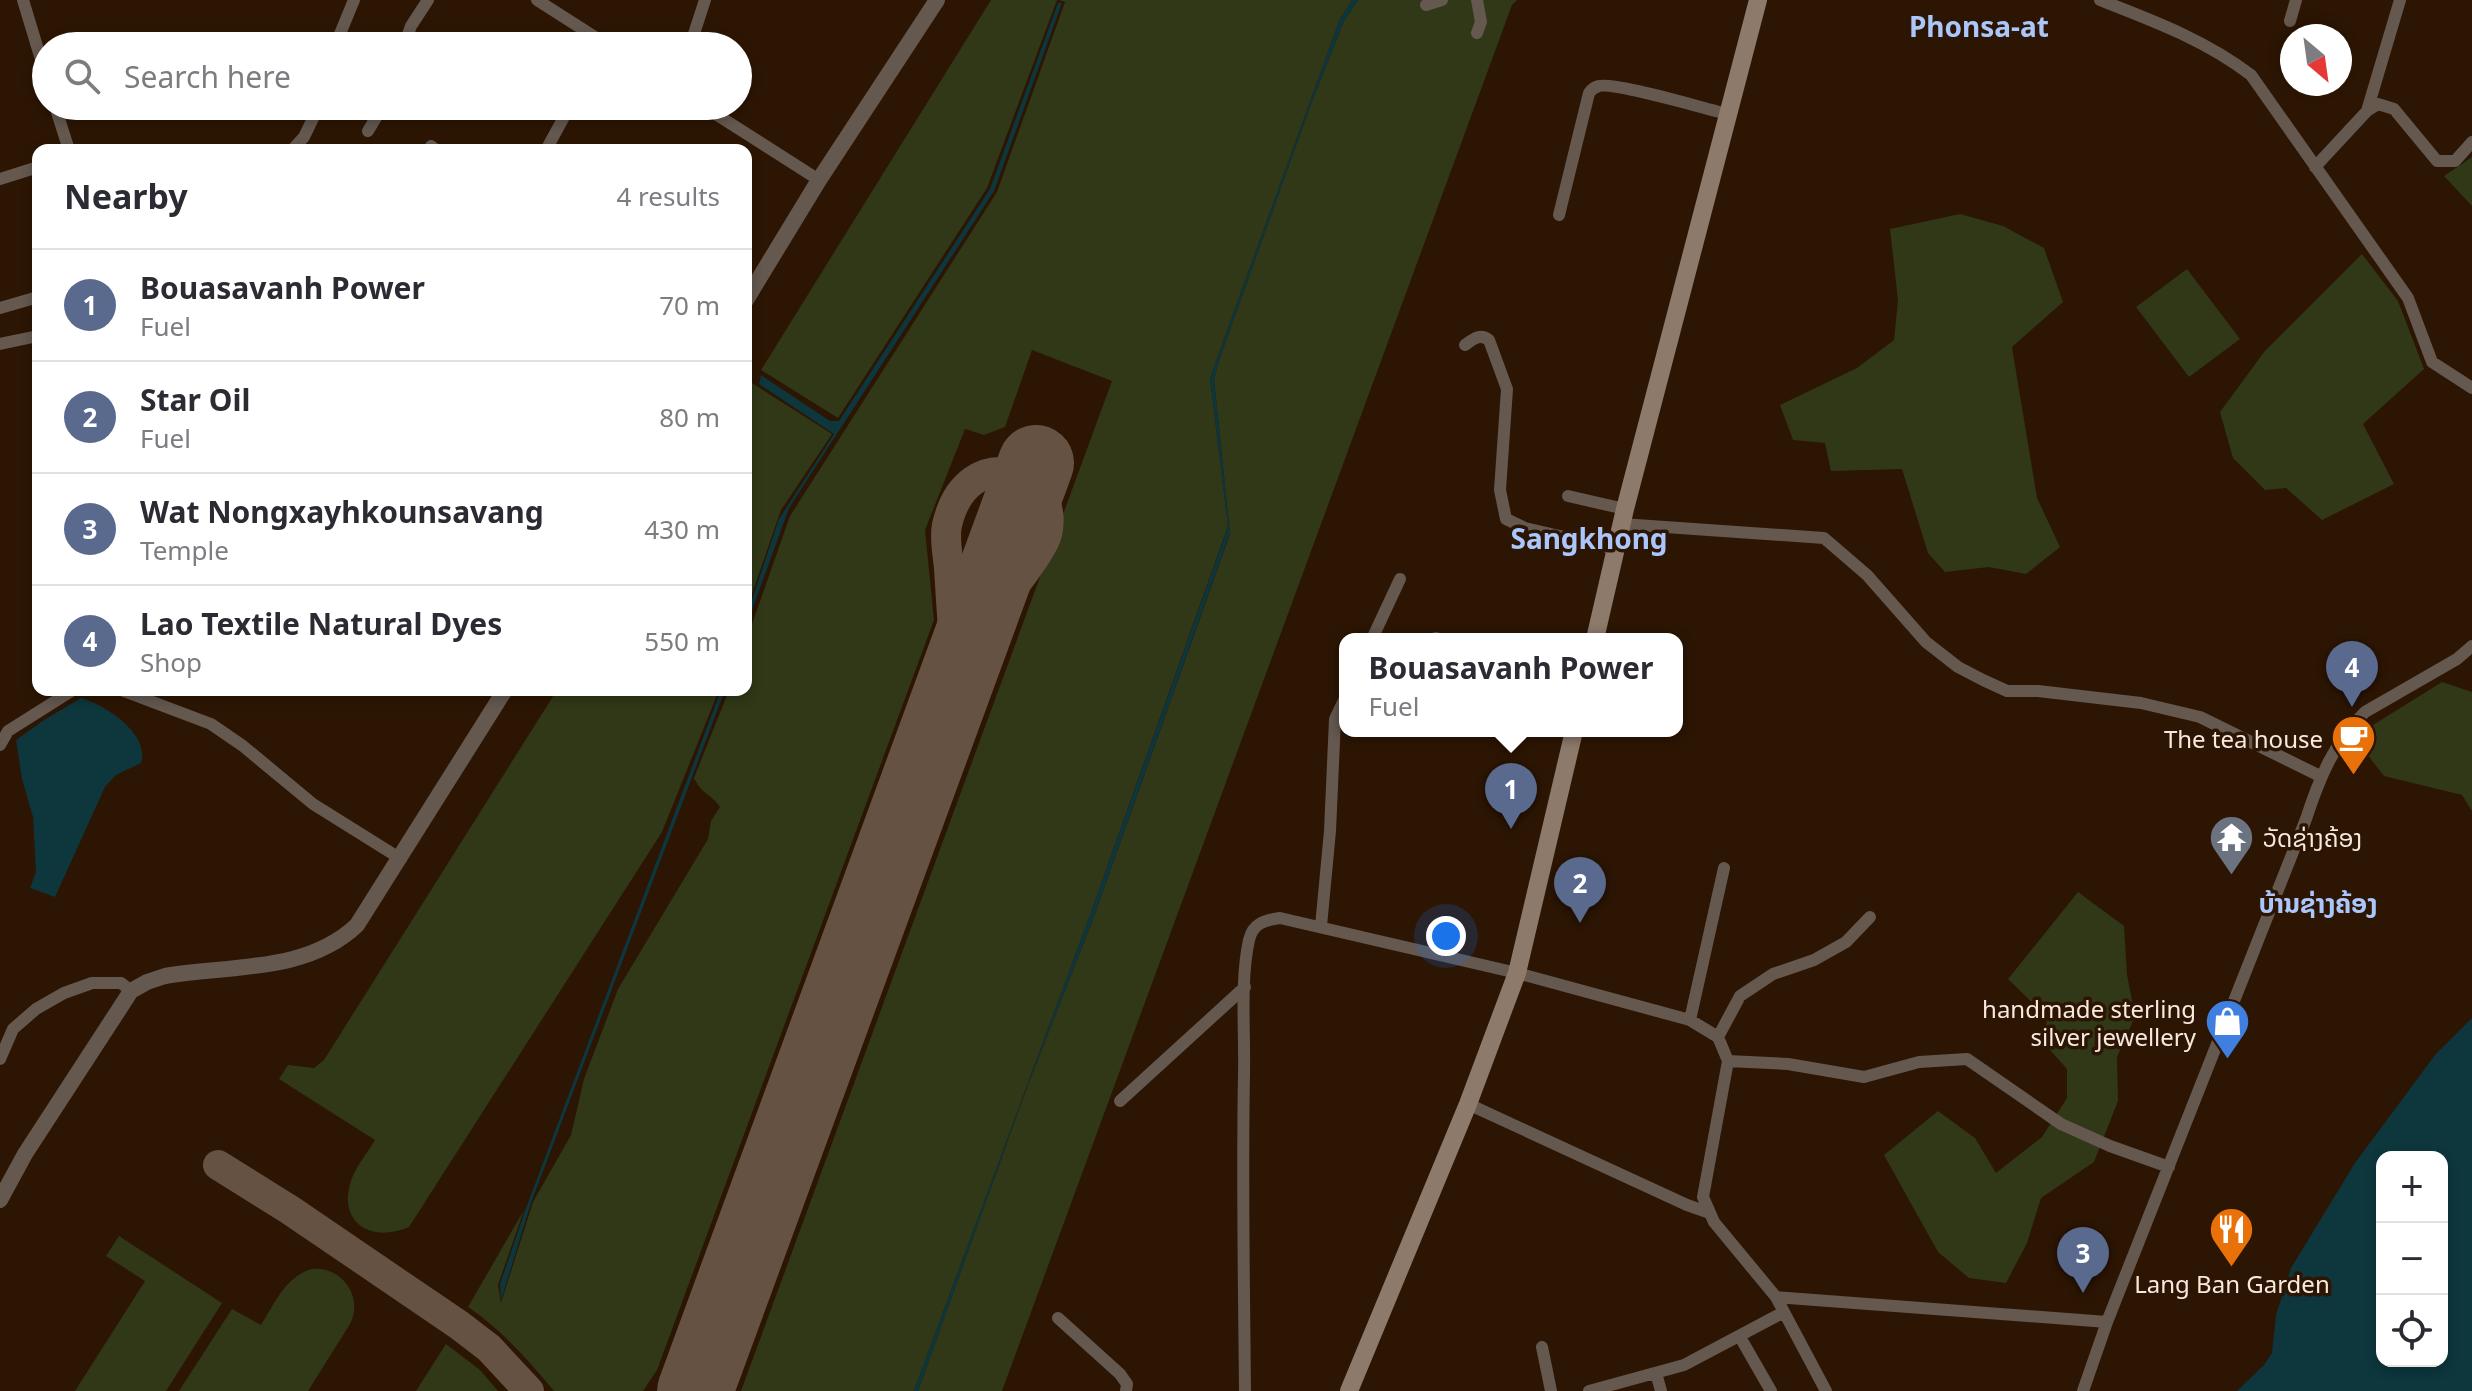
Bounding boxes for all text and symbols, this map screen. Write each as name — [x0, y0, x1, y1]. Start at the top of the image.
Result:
district label: Phonsa-at — [1909, 7, 2049, 45]
north arrow — [2280, 24, 2352, 96]
search box — [32, 32, 752, 120]
icon: search — [60, 54, 104, 98]
text: Search here — [124, 56, 291, 97]
text: Nearby — [64, 173, 188, 219]
text: 4 results — [616, 178, 720, 214]
text: Bouasavanh Power — [140, 267, 425, 308]
text: 1 — [83, 287, 97, 323]
text: 70 m — [659, 287, 720, 323]
text: Fuel — [140, 308, 191, 344]
text: Star Oil — [140, 379, 250, 420]
text: 2 — [83, 399, 97, 435]
text: 80 m — [659, 399, 720, 435]
text: Fuel — [140, 420, 191, 456]
text: Wat Nongxayhkounsavang — [140, 491, 544, 532]
text: 3 — [83, 511, 97, 547]
text: 430 m — [644, 511, 720, 547]
district label: Sangkhong — [1510, 519, 1668, 557]
text: Temple — [140, 532, 229, 568]
text: Lao Textile Natural Dyes — [140, 603, 502, 644]
text: 4 — [83, 623, 97, 659]
text: 550 m — [644, 623, 720, 659]
popup — [1339, 633, 1683, 737]
pin: 4 — [2326, 641, 2378, 707]
text: Shop — [140, 644, 202, 680]
text: Bouasavanh Power — [1369, 647, 1653, 688]
text: Fuel — [1369, 688, 1419, 724]
cafe icon: The tea house — [2330, 714, 2378, 777]
place label: The tea house — [2164, 722, 2323, 755]
pin: 1 — [1485, 763, 1537, 829]
temple icon: ວັດຊ່າງຄ້ອງ — [2208, 813, 2256, 876]
place label: ວັດຊ່າງຄ້ອງ — [2263, 821, 2362, 854]
pin: 2 — [1554, 857, 1606, 923]
district label: ບ້ານຊ່າງຄ້ອງ — [2259, 885, 2377, 921]
your location — [1426, 916, 1466, 956]
place label: handmade sterling silver jewellery — [1982, 992, 2197, 1053]
shop icon: handmade sterling silver jewellery — [2203, 998, 2251, 1061]
map controls — [2376, 1151, 2448, 1367]
button: + — [2376, 1151, 2448, 1223]
restaurant icon: Lang Ban Garden — [2208, 1205, 2256, 1268]
button: − — [2376, 1223, 2448, 1295]
pin: 3 — [2057, 1227, 2109, 1293]
place label: Lang Ban Garden — [2134, 1267, 2330, 1300]
button: locate — [2376, 1295, 2448, 1367]

